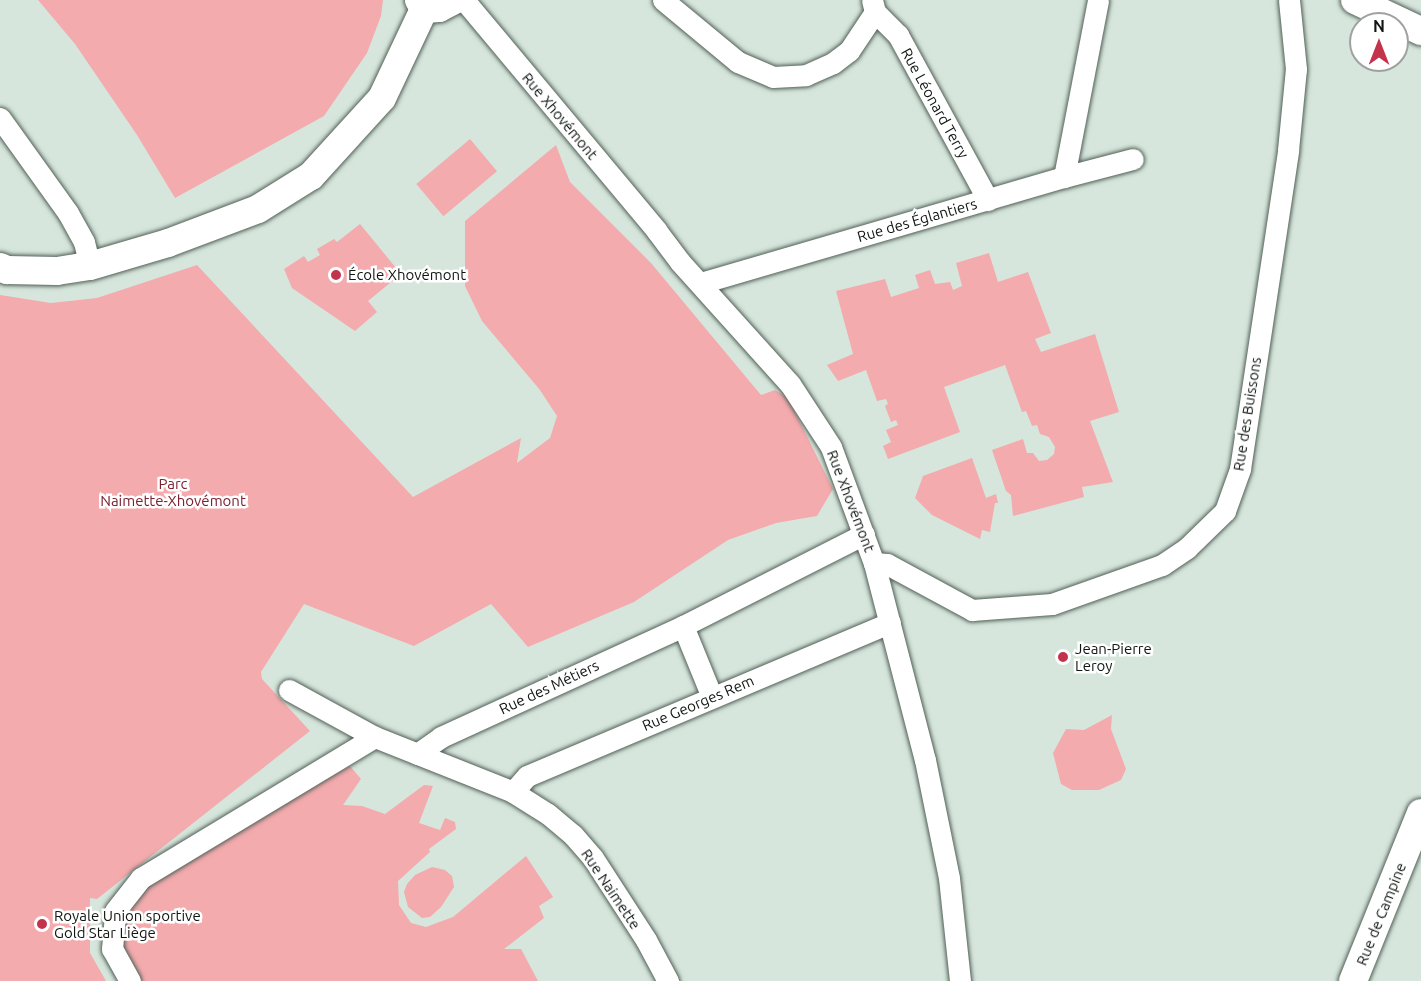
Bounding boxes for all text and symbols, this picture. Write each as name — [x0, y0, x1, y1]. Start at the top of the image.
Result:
north arrow — [1349, 12, 1409, 72]
text: N — [1373, 17, 1385, 35]
street label: Rue Léonard Terry — [897, 45, 973, 161]
street label: Rue Xhovémont — [518, 69, 602, 163]
street label: Rue des Églantiers — [855, 194, 979, 246]
place label: École Xhovémont — [348, 266, 466, 284]
marker: École Xhovémont — [329, 268, 343, 282]
street label: Rue des Buissons — [1229, 356, 1265, 472]
street label: Rue Xhovémont — [823, 447, 879, 555]
park label: Parc Naimette-Xhovémont — [100, 474, 246, 509]
place label: Jean-Pierre Leroy — [1075, 639, 1152, 674]
marker: Jean-Pierre Leroy — [1056, 650, 1070, 664]
street label: Rue des Métiers — [496, 656, 602, 718]
street label: Rue Georges Rem — [639, 671, 757, 735]
street label: Rue Naimette — [578, 845, 644, 933]
street label: Rue de Campine — [1352, 860, 1410, 968]
place label: Royale Union sportive Gold Star Liège — [54, 906, 201, 941]
marker: Royale Union sportive Gold Star Liège — [35, 917, 49, 931]

